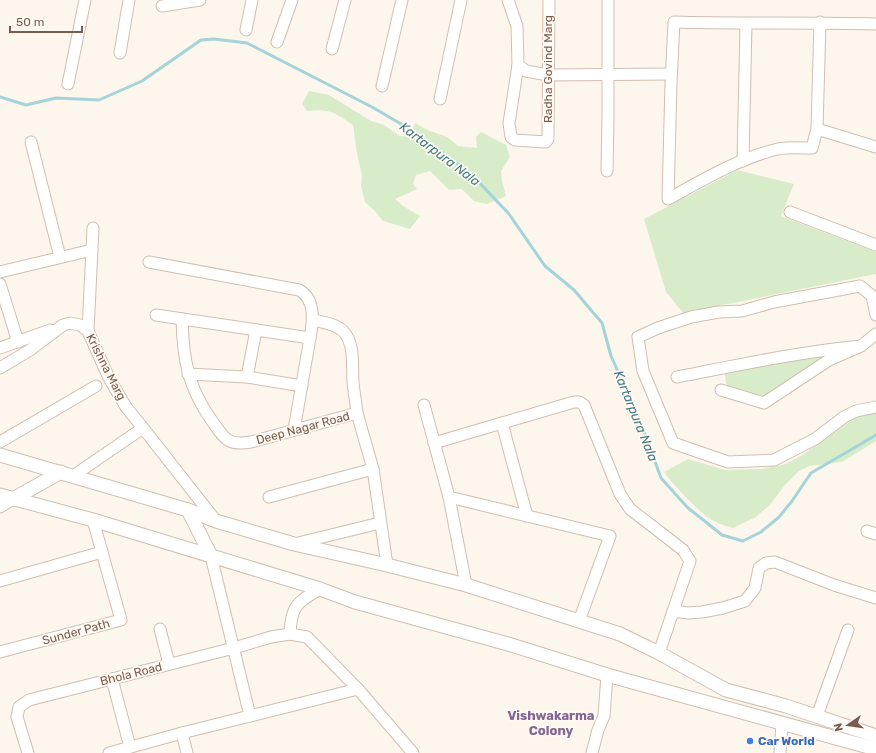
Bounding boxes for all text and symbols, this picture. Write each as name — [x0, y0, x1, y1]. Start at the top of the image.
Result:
scale bar — [10, 8, 82, 34]
text: 50 m — [16, 15, 44, 29]
street label: Radha Govind Marg — [541, 15, 555, 123]
water label: Kartarpura Nala — [397, 119, 483, 189]
street label: Krishna Marg — [83, 331, 129, 403]
water label: Kartarpura Nala — [611, 368, 661, 464]
street label: Deep Nagar Road — [255, 409, 351, 447]
street label: Sunder Path — [41, 616, 111, 648]
street label: Bhola Road — [99, 660, 163, 688]
north arrow — [828, 705, 868, 745]
district label: Vishwakarma Colony — [507, 708, 595, 738]
text: N — [832, 722, 846, 732]
place label: Car World — [758, 734, 815, 748]
marker: Car World — [745, 736, 755, 746]

